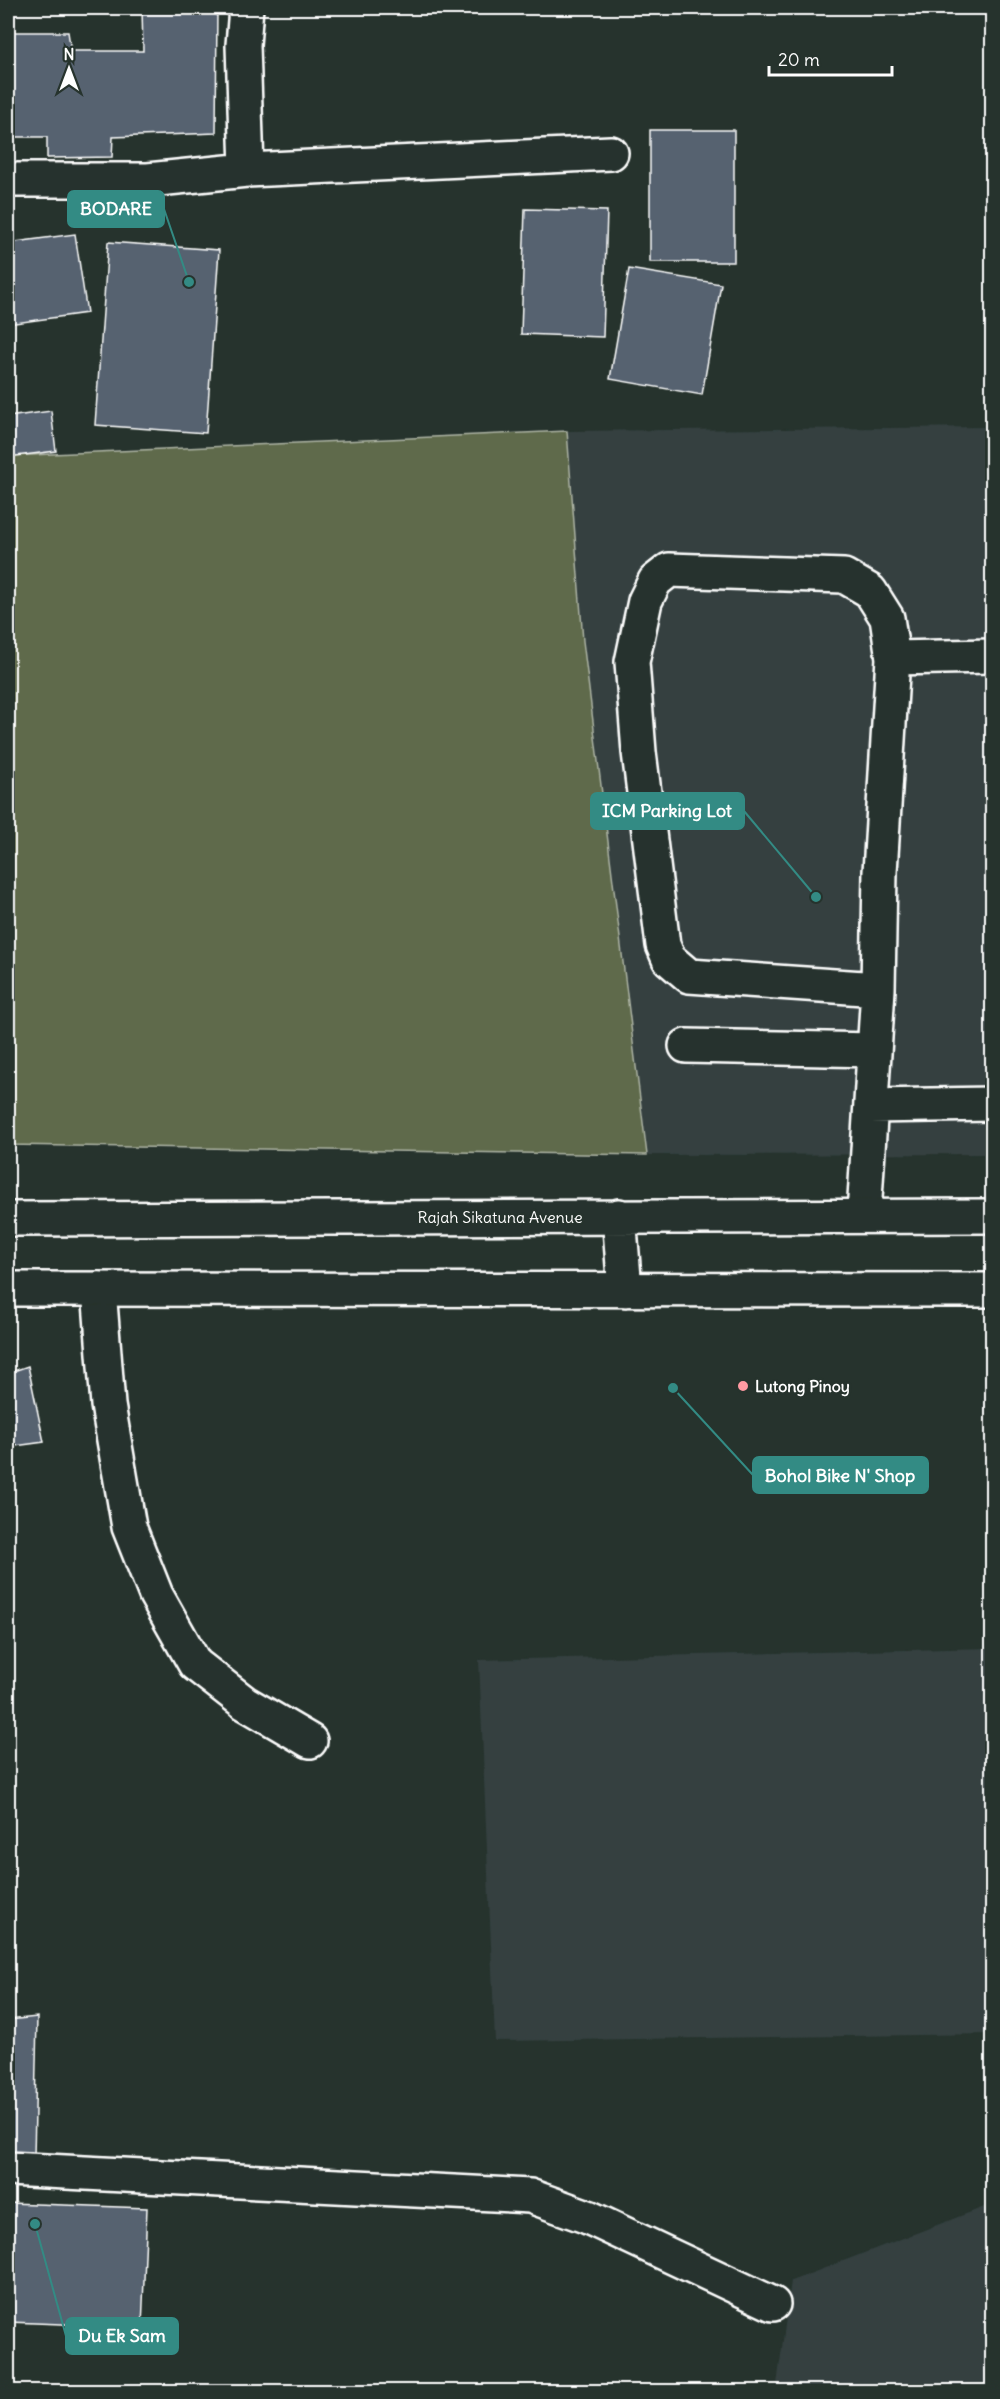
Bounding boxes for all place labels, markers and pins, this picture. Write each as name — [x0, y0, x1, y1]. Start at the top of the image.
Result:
callout: BODARE — [68, 191, 164, 227]
callout: ICM Parking Lot — [591, 793, 744, 829]
place label: Lutong Pinoy — [755, 1376, 850, 1397]
marker: Lutong Pinoy — [736, 1379, 750, 1393]
callout: Bohol Bike N' Shop — [753, 1457, 928, 1493]
callout: Du Ek Sam — [66, 2318, 178, 2354]

